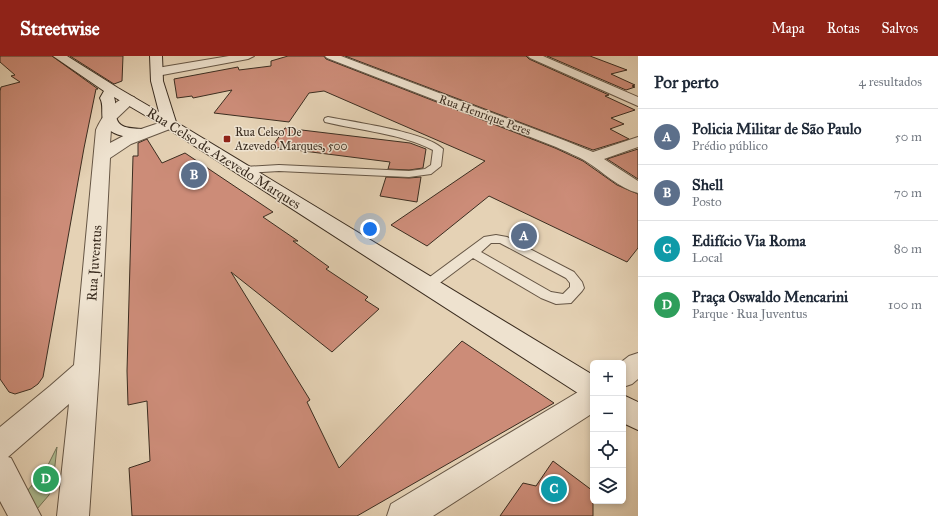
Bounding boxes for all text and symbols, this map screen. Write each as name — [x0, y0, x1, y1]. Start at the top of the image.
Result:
text: Streetwise — [20, 17, 100, 40]
text: Mapa — [771, 20, 805, 37]
text: Rotas — [827, 20, 860, 37]
text: Salvos — [882, 20, 918, 37]
text: Por perto — [654, 72, 719, 93]
text: 4 resultados — [859, 74, 922, 90]
street label: Rua Henrique Peres — [437, 92, 533, 139]
street label: Rua Celso de Azevedo Marques — [143, 104, 304, 214]
text: Policia Militar de São Paulo — [692, 120, 861, 138]
place label: Rua Celso De Azevedo Marques, 500 — [234, 125, 348, 154]
text: A — [663, 129, 671, 145]
text: 50 m — [895, 129, 922, 145]
marker: Rua Celso De Azevedo Marques, 500 — [222, 134, 232, 144]
text: Prédio público — [692, 138, 768, 154]
pin: B — [181, 160, 207, 190]
text: Shell — [692, 176, 723, 194]
text: B — [663, 185, 671, 201]
text: 70 m — [894, 185, 922, 201]
text: Posto — [692, 194, 722, 210]
your location — [360, 219, 380, 239]
pin: A — [511, 221, 537, 251]
street label: Rua Juventus — [83, 224, 107, 302]
text: Edifício Via Roma — [692, 232, 806, 250]
text: C — [663, 241, 671, 257]
text: 80 m — [894, 241, 922, 257]
text: Local — [692, 250, 723, 266]
text: Praça Oswaldo Mencarini — [692, 288, 848, 306]
text: D — [662, 297, 672, 313]
text: 100 m — [888, 297, 922, 313]
text: Parque · Rua Juventus — [692, 306, 807, 322]
map controls — [590, 360, 626, 504]
button: + — [590, 360, 626, 396]
button: − — [590, 396, 626, 432]
button: locate — [590, 432, 626, 468]
pin: D — [33, 464, 59, 494]
button: layers — [590, 468, 626, 504]
pin: C — [541, 474, 567, 504]

